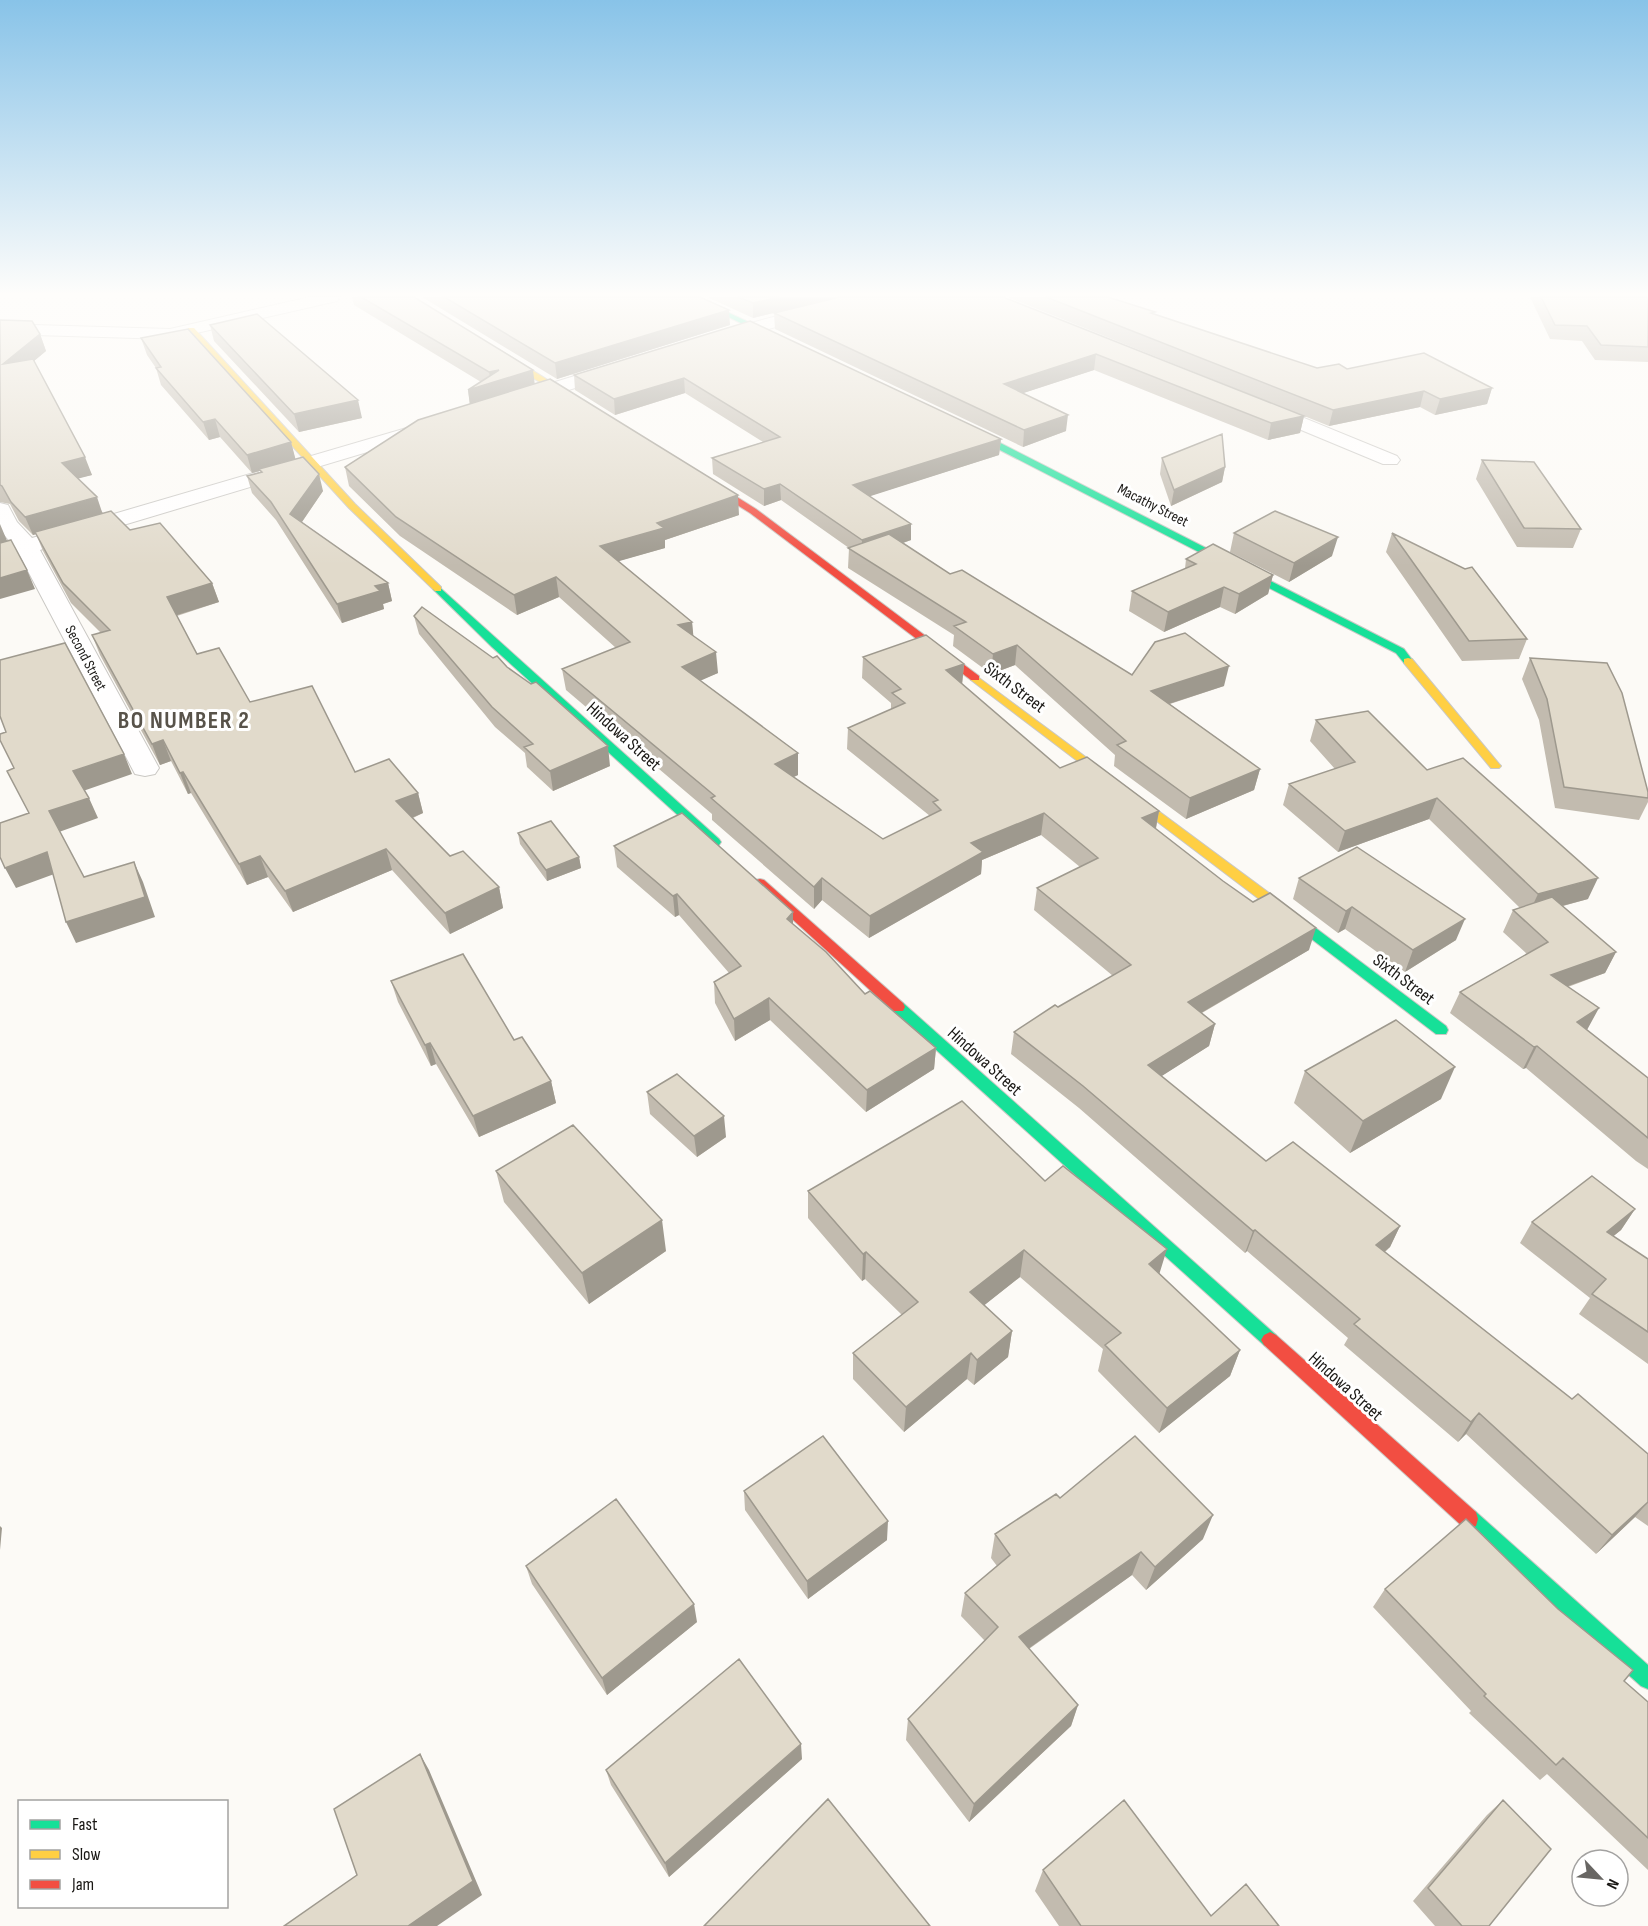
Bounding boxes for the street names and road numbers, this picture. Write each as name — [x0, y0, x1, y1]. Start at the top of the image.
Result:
street label: Macathy Street — [1114, 479, 1192, 532]
street label: Second Street — [60, 622, 111, 695]
street label: Sixth Street — [980, 657, 1050, 718]
street label: Hindowa Street — [582, 698, 666, 776]
street label: Sixth Street — [1369, 949, 1439, 1010]
street label: Hindowa Street — [943, 1023, 1027, 1101]
street label: Hindowa Street — [1304, 1348, 1388, 1426]

